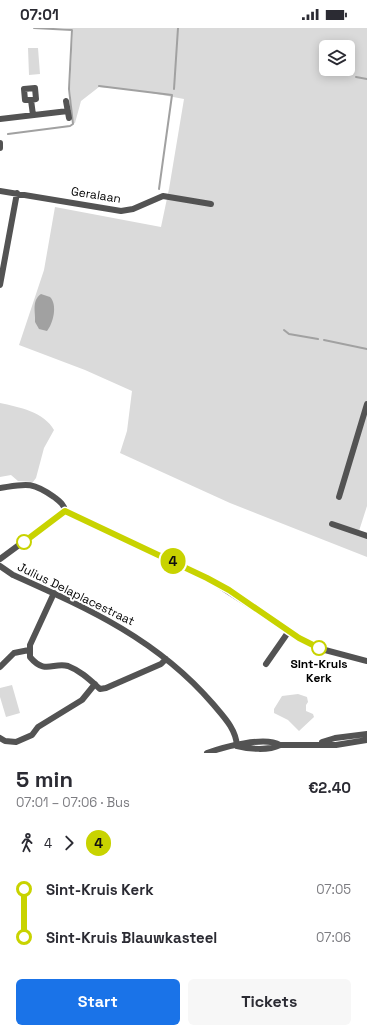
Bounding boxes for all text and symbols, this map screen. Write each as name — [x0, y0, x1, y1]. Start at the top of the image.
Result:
text: 07:01 — [20, 5, 59, 24]
map controls — [319, 40, 355, 76]
button: layers — [319, 40, 355, 76]
street label: Geralaan — [70, 183, 122, 207]
unlabelled marker — [16, 534, 32, 550]
line badge: 4 — [160, 548, 186, 574]
text: 4 — [169, 552, 177, 570]
street label: Julius Delaplacestraat — [15, 559, 137, 629]
marker: Sint-Kruis Kerk — [311, 640, 327, 656]
place label: Sint-Kruis Kerk — [290, 656, 348, 686]
text: 5 min — [16, 765, 73, 793]
text: €2.40 — [308, 778, 351, 797]
text: 07:01 – 07:06 · Bus — [16, 794, 130, 811]
icon: walk — [16, 832, 38, 854]
icon: forward — [58, 832, 80, 854]
text: 4 — [94, 834, 103, 852]
text: 4 — [44, 835, 52, 852]
text: Sint-Kruis Kerk — [46, 880, 154, 899]
text: 07:05 — [316, 881, 351, 898]
text: Sint-Kruis Blauwkasteel — [46, 928, 217, 947]
text: 07:06 — [316, 929, 351, 946]
button: Start — [16, 979, 180, 1025]
button: Tickets — [188, 979, 351, 1025]

